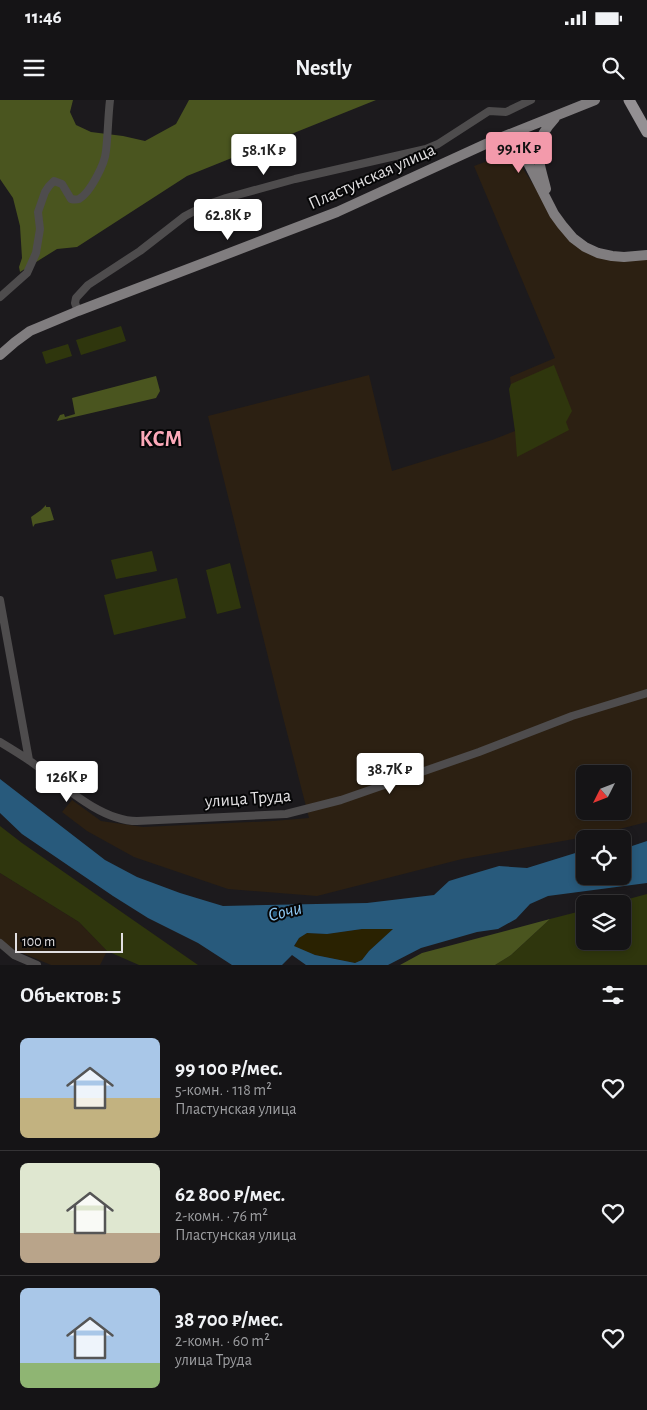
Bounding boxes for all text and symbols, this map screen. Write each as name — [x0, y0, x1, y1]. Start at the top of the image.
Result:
text: 11:46 — [25, 8, 62, 27]
icon: menu — [20, 54, 48, 82]
icon: search — [599, 54, 627, 82]
text: Nestly — [295, 57, 352, 79]
pin: 99.1K ₽ — [473, 132, 565, 174]
pin: 58.1K ₽ — [218, 134, 310, 176]
text: 99.1K ₽ — [497, 140, 541, 156]
street label: Пластунская улица — [306, 141, 438, 213]
text: 58.1K ₽ — [242, 142, 286, 158]
pin: 62.8K ₽ — [182, 198, 274, 241]
text: 62.8K ₽ — [205, 207, 251, 223]
district label: КСМ — [139, 428, 183, 450]
pin: 38.7K ₽ — [344, 752, 436, 795]
pin: 126K ₽ — [26, 760, 108, 803]
text: 38.7K ₽ — [368, 761, 412, 777]
north arrow — [576, 765, 631, 820]
map controls — [576, 765, 631, 950]
text: 126K ₽ — [47, 769, 87, 785]
street label: улица Труда — [203, 787, 292, 811]
button: locate — [576, 830, 631, 885]
button: layers — [576, 895, 631, 950]
water label: Сочи — [266, 899, 304, 925]
scale bar — [15, 930, 122, 953]
text: 100 m — [22, 935, 55, 949]
icon: filters — [599, 981, 627, 1009]
text: Объектов: 5 — [20, 985, 121, 1006]
icon: home — [60, 1058, 120, 1118]
text: 99 100 ₽/мес. — [175, 1058, 283, 1079]
icon: heart — [599, 1074, 627, 1102]
text: 5-комн. · 118 m² — [175, 1082, 272, 1098]
text: Пластунская улица — [175, 1101, 297, 1117]
icon: home — [60, 1183, 120, 1243]
text: 62 800 ₽/мес. — [175, 1184, 285, 1205]
icon: heart — [599, 1199, 627, 1227]
text: 2-комн. · 76 m² — [175, 1208, 268, 1224]
text: Пластунская улица — [175, 1227, 297, 1243]
icon: home — [60, 1308, 120, 1368]
text: 38 700 ₽/мес. — [175, 1309, 283, 1330]
icon: heart — [599, 1324, 627, 1352]
text: 2-комн. · 60 m² — [175, 1333, 270, 1349]
text: улица Труда — [175, 1352, 252, 1368]

